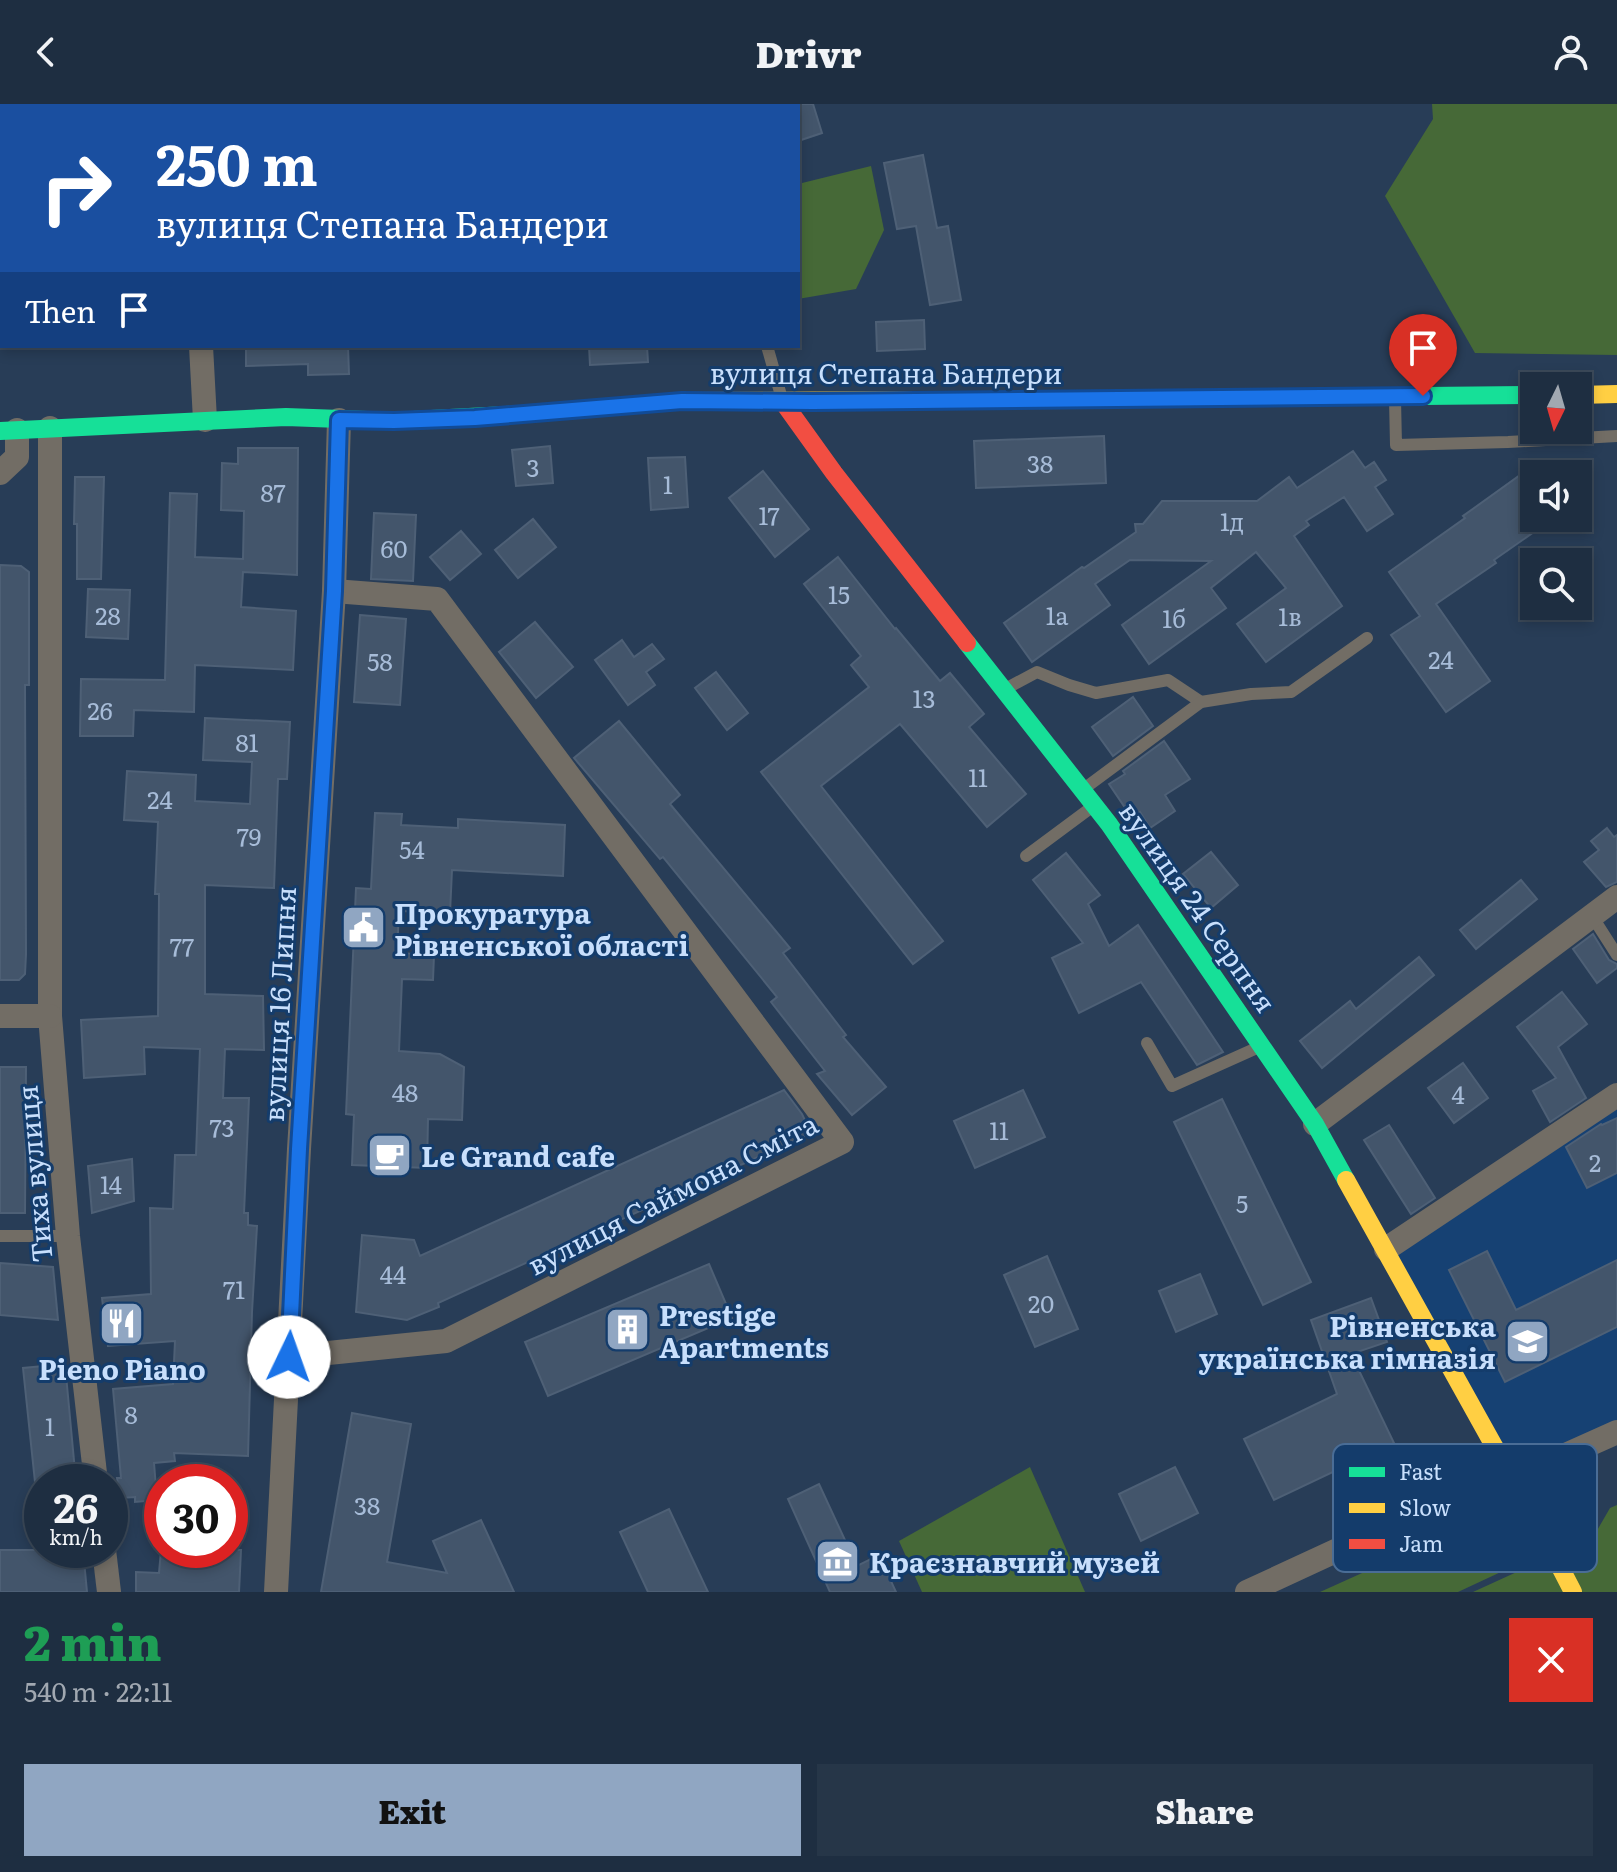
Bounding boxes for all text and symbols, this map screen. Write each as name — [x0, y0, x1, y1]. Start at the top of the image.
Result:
text: Drivr — [755, 26, 862, 79]
icon: back — [24, 30, 68, 74]
icon: person — [1549, 30, 1593, 74]
text: 250 m — [156, 120, 318, 203]
icon: right — [24, 136, 128, 240]
text: вулиця Степана Бандери — [156, 196, 609, 249]
text: Then — [24, 288, 96, 332]
icon: arrive — [112, 288, 156, 332]
pin — [1389, 314, 1457, 396]
icon: arrive — [1401, 326, 1445, 370]
street label: вулиця Степана Бандери — [710, 351, 1062, 393]
north arrow — [1520, 372, 1592, 444]
map controls — [1520, 372, 1592, 620]
house number: 38 — [1027, 445, 1053, 480]
house number: 3 — [526, 449, 540, 484]
button: sound — [1520, 460, 1592, 532]
house number: 1 — [663, 466, 673, 501]
house number: 87 — [260, 474, 286, 509]
house number: 17 — [758, 497, 780, 532]
house number: 1д — [1220, 503, 1244, 538]
house number: 60 — [381, 530, 408, 565]
button: search — [1520, 548, 1592, 620]
house number: 15 — [828, 576, 850, 611]
house number: 28 — [95, 597, 121, 632]
house number: 1а — [1046, 597, 1068, 632]
house number: 1в — [1278, 598, 1302, 633]
house number: 1б — [1162, 600, 1186, 635]
house number: 24 — [1428, 641, 1454, 676]
house number: 58 — [367, 643, 393, 678]
house number: 13 — [913, 680, 935, 715]
house number: 26 — [87, 692, 113, 727]
house number: 81 — [236, 724, 259, 759]
house number: 11 — [968, 759, 988, 794]
house number: 24 — [147, 781, 173, 816]
street label: вулиця 24 Серпня — [1110, 792, 1288, 1020]
house number: 79 — [237, 818, 261, 853]
house number: 54 — [399, 831, 425, 866]
street label: вулиця 16 Липня — [251, 885, 305, 1123]
place label: Прокуратура Рівненської області — [394, 891, 689, 965]
public building icon: Прокуратура Рівненської області — [339, 904, 387, 952]
house number: 77 — [170, 928, 194, 963]
house number: 48 — [392, 1074, 418, 1109]
house number: 4 — [1451, 1076, 1465, 1111]
street label: Тиха вулиця — [4, 1084, 62, 1264]
street label: вулиця Саймона Сміта — [519, 1101, 825, 1285]
house number: 73 — [210, 1109, 234, 1144]
house number: 11 — [989, 1112, 1009, 1147]
cafe icon: Le Grand cafe — [366, 1131, 414, 1179]
place label: Le Grand cafe — [421, 1134, 615, 1176]
house number: 2 — [1589, 1144, 1601, 1179]
house number: 14 — [100, 1166, 122, 1201]
house number: 5 — [1236, 1185, 1248, 1220]
house number: 44 — [380, 1256, 406, 1291]
house number: 71 — [223, 1271, 245, 1306]
house number: 20 — [1028, 1285, 1054, 1320]
place label: Prestige Apartments — [659, 1293, 829, 1367]
restaurant icon: Pieno Piano — [98, 1300, 146, 1348]
place label: Рівненська українська гімназія — [1199, 1304, 1497, 1378]
building icon: Prestige Apartments — [604, 1306, 652, 1354]
position arrow — [247, 1315, 331, 1399]
school or university icon: Рівненська українська гімназія — [1503, 1317, 1551, 1365]
place label: Pieno Piano — [38, 1347, 206, 1389]
house number: 8 — [124, 1396, 138, 1431]
house number: 1 — [45, 1408, 55, 1443]
legend — [1333, 1444, 1597, 1572]
text: Fast — [1399, 1454, 1442, 1487]
speed limit sign: 30 — [144, 1464, 248, 1568]
text: 26 — [54, 1476, 98, 1535]
house number: 38 — [354, 1487, 380, 1522]
text: Slow — [1399, 1490, 1451, 1523]
text: km/h — [49, 1521, 103, 1551]
text: Jam — [1399, 1526, 1443, 1559]
museum icon: Краєзнавчий музей — [814, 1537, 862, 1585]
place label: Краєзнавчий музей — [869, 1540, 1160, 1582]
text: 2 min — [24, 1605, 162, 1676]
button: close — [1509, 1618, 1593, 1702]
text: 540 m · 22:11 — [24, 1671, 172, 1710]
button: Exit — [24, 1764, 801, 1856]
button: Share — [817, 1764, 1593, 1856]

